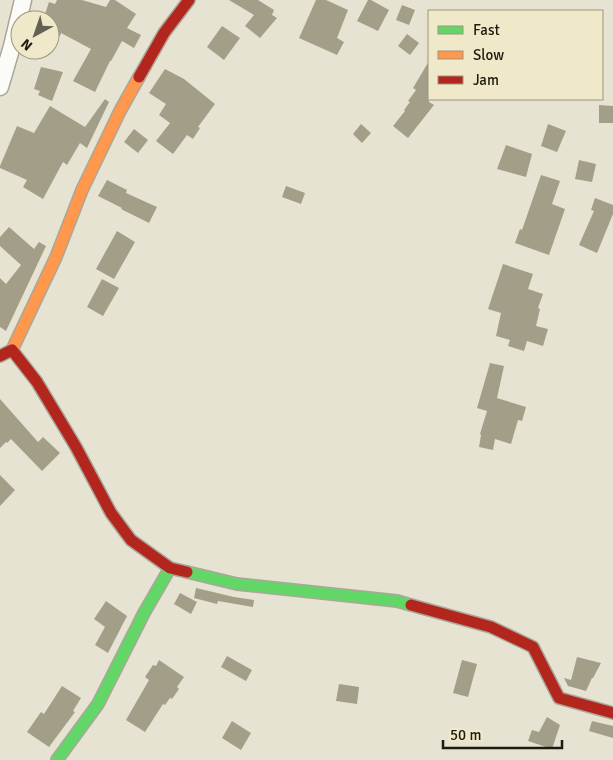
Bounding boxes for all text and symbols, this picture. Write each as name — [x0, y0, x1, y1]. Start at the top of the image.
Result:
north arrow — [10, 10, 60, 60]
legend — [428, 10, 603, 100]
text: Fast — [473, 21, 500, 39]
text: N — [18, 35, 36, 54]
text: Slow — [473, 46, 504, 64]
text: Jam — [473, 71, 499, 89]
scale bar — [443, 718, 562, 750]
text: 50 m — [450, 726, 481, 744]

